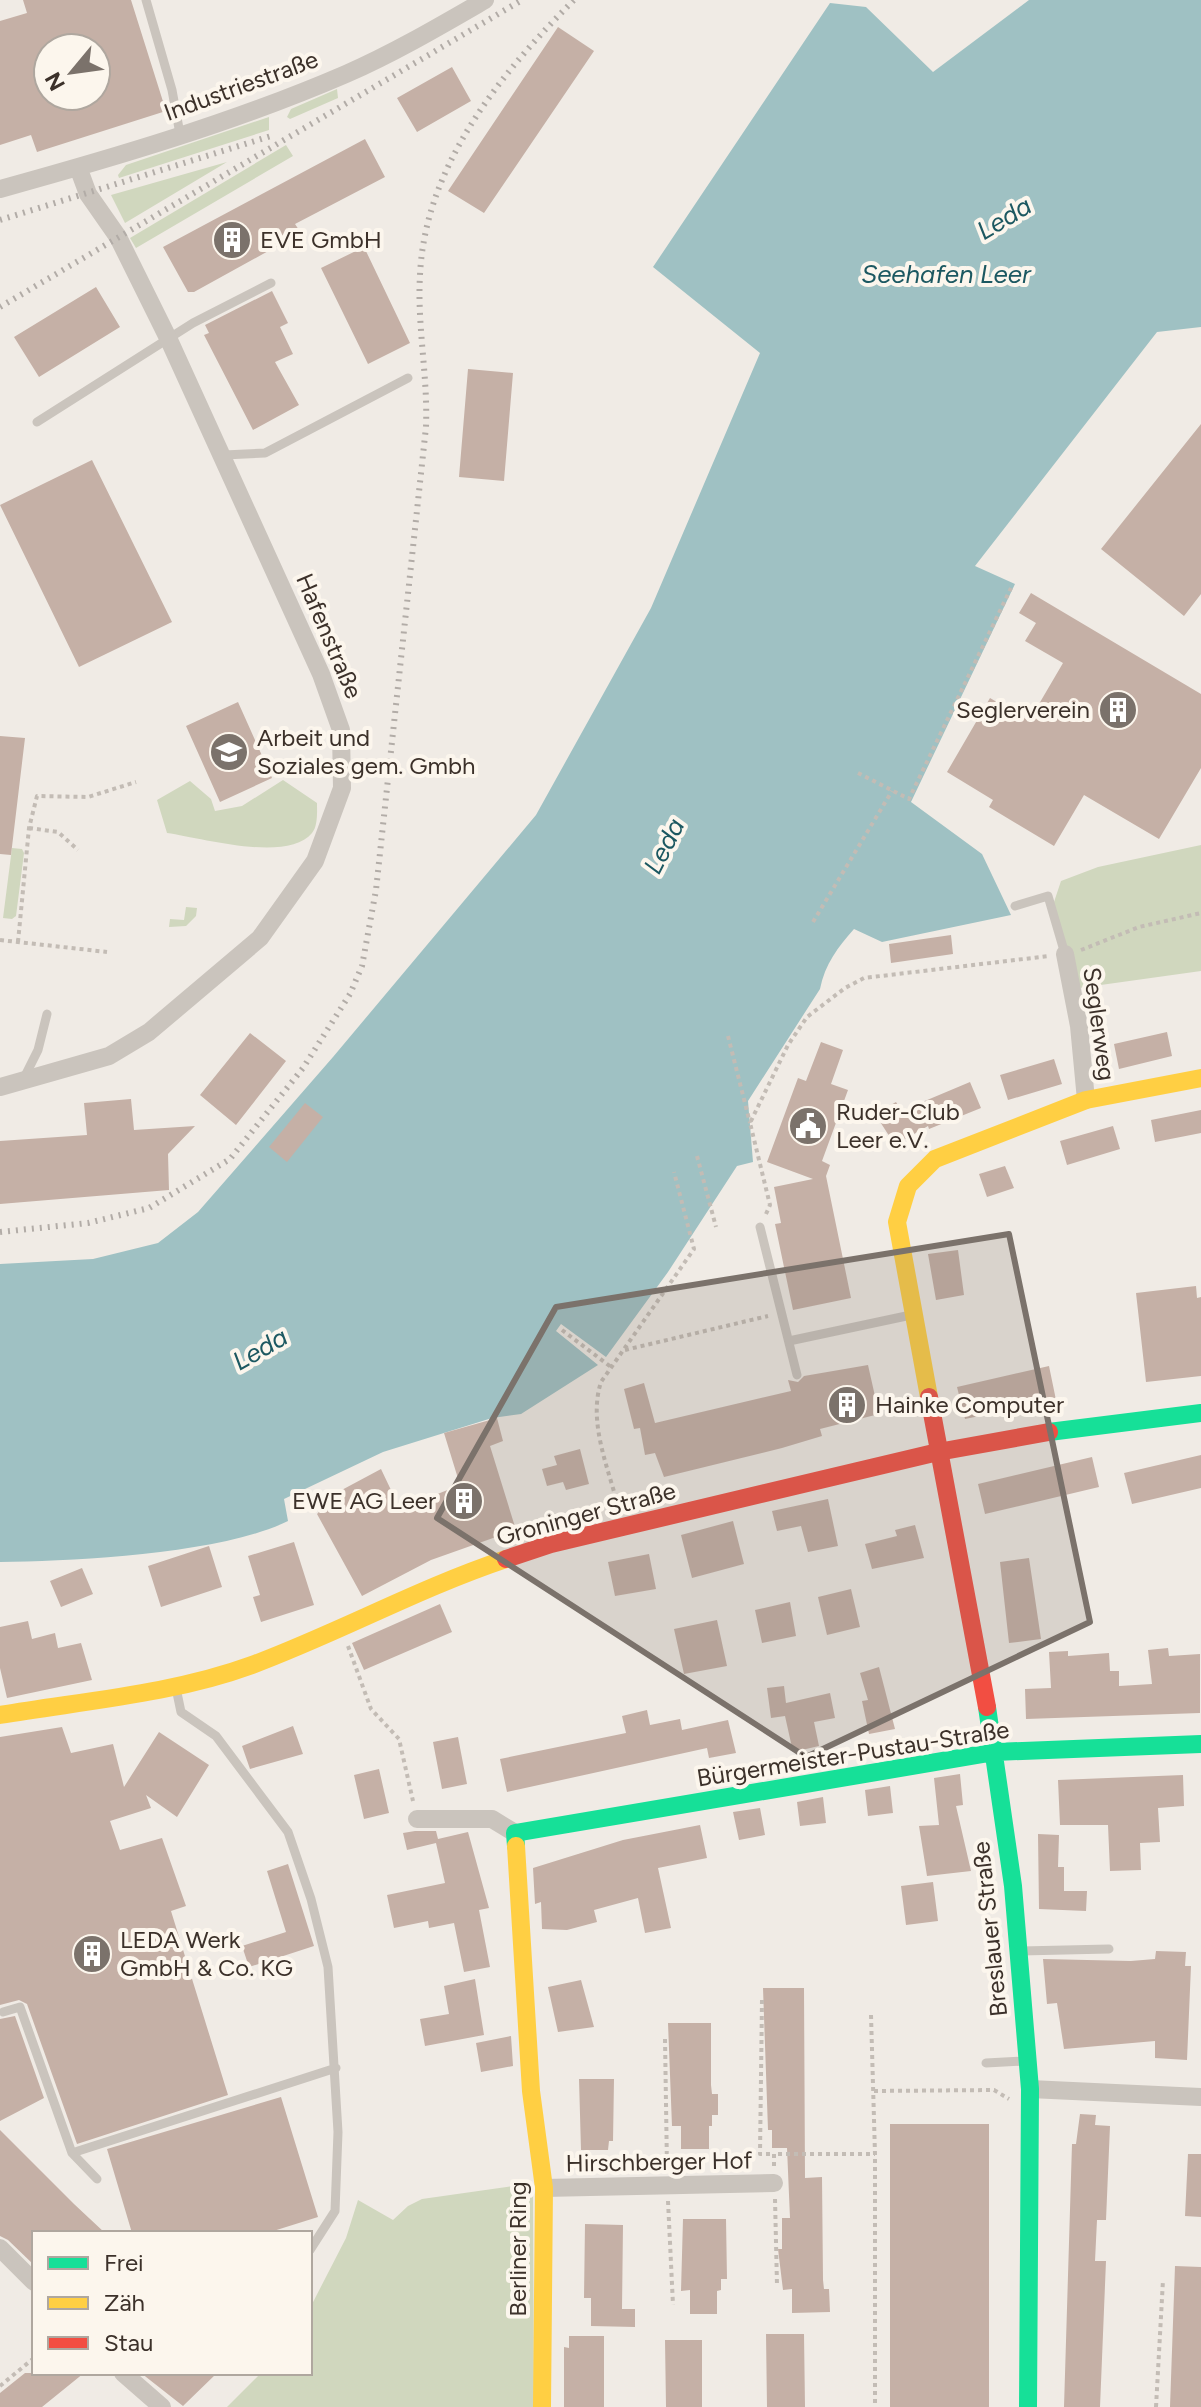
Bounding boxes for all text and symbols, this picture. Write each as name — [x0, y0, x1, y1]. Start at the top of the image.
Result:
north arrow — [32, 32, 112, 112]
street label: Industriestraße — [160, 44, 322, 127]
text: N — [39, 67, 71, 95]
water label: Leda — [971, 189, 1037, 247]
building icon: EVE GmbH — [211, 219, 253, 261]
place label: EVE GmbH — [260, 225, 382, 254]
water label: Seehafen Leer — [861, 258, 1032, 290]
street label: Hafenstraße — [290, 569, 369, 703]
building icon: Seglerverein — [1097, 689, 1139, 731]
place label: Seglerverein — [956, 695, 1090, 724]
place label: Arbeit und Soziales gem. Gmbh — [257, 723, 475, 780]
school or university icon: Arbeit und Soziales gem. Gmbh — [208, 731, 250, 773]
water label: Leda — [637, 813, 691, 879]
street label: Seglerweg — [1077, 965, 1122, 1082]
place label: Ruder-Club Leer e.V. — [836, 1097, 960, 1154]
public building icon: Ruder-Club Leer e.V. — [787, 1105, 829, 1147]
water label: Leda — [227, 1321, 293, 1377]
building icon: Hainke Computer — [826, 1384, 868, 1426]
place label: Hainke Computer — [875, 1390, 1064, 1419]
street label: Groninger Straße — [493, 1476, 679, 1551]
building icon: EWE AG Leer — [443, 1480, 485, 1522]
place label: EWE AG Leer — [292, 1486, 436, 1515]
street label: Bürgermeister-Pustau-Straße — [695, 1714, 1011, 1793]
street label: Breslauer Straße — [966, 1840, 1013, 2018]
place label: LEDA Werk GmbH & Co. KG — [120, 1925, 293, 1982]
building icon: LEDA Werk GmbH & Co. KG — [71, 1933, 113, 1975]
street label: Hirschberger Hof — [565, 2145, 753, 2178]
street label: Berliner Ring — [503, 2181, 532, 2317]
legend — [32, 2231, 312, 2375]
text: Frei — [104, 2248, 144, 2277]
text: Zäh — [104, 2288, 145, 2317]
text: Stau — [104, 2328, 153, 2357]

